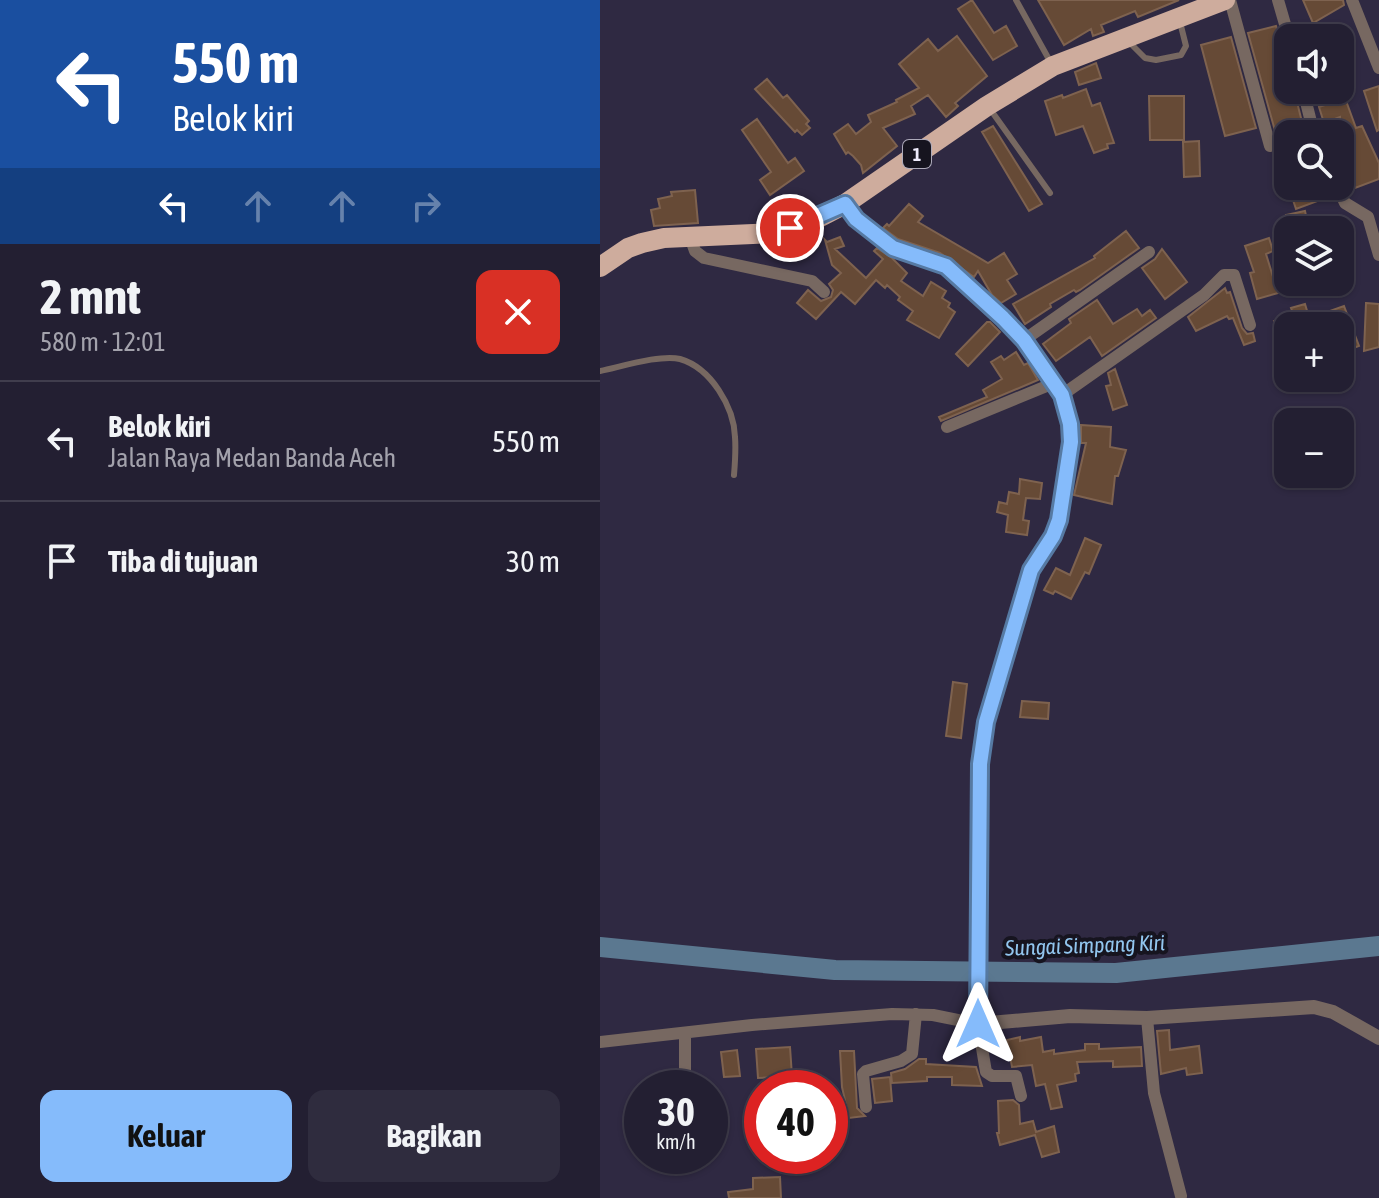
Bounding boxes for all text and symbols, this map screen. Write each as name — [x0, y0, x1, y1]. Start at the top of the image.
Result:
map controls — [1274, 24, 1354, 488]
button: sound — [1274, 24, 1354, 104]
text: 550 m — [172, 31, 299, 95]
icon: left — [40, 32, 144, 136]
text: Belok kiri — [172, 97, 294, 139]
button: search — [1274, 120, 1354, 200]
road number: 1 — [903, 140, 931, 168]
icon: left — [152, 184, 196, 228]
icon: ahead — [236, 184, 280, 228]
icon: ahead — [320, 184, 364, 228]
icon: right — [404, 184, 448, 228]
pin — [756, 194, 824, 262]
icon: arrive — [768, 206, 812, 250]
button: layers — [1274, 216, 1354, 296]
text: 2 mnt — [40, 269, 141, 324]
button: close — [476, 270, 560, 354]
button: + — [1274, 312, 1354, 392]
text: 580 m · 12:01 — [40, 327, 166, 357]
button: − — [1274, 408, 1354, 488]
text: Belok kiri — [108, 409, 211, 443]
icon: left — [40, 419, 84, 463]
text: 550 m — [492, 424, 560, 458]
text: Jalan Raya Medan Banda Aceh — [108, 443, 396, 473]
icon: arrive — [40, 539, 84, 583]
text: Tiba di tujuan — [108, 544, 258, 578]
text: 30 m — [506, 544, 560, 578]
water label: Sungai Simpang Kiri — [1004, 929, 1165, 961]
position arrow — [936, 982, 1020, 1066]
speed limit sign: 40 — [744, 1070, 848, 1174]
text: 30 — [657, 1089, 695, 1134]
button: Keluar — [40, 1090, 292, 1182]
button: Bagikan — [308, 1090, 560, 1182]
text: km/h — [656, 1130, 696, 1153]

